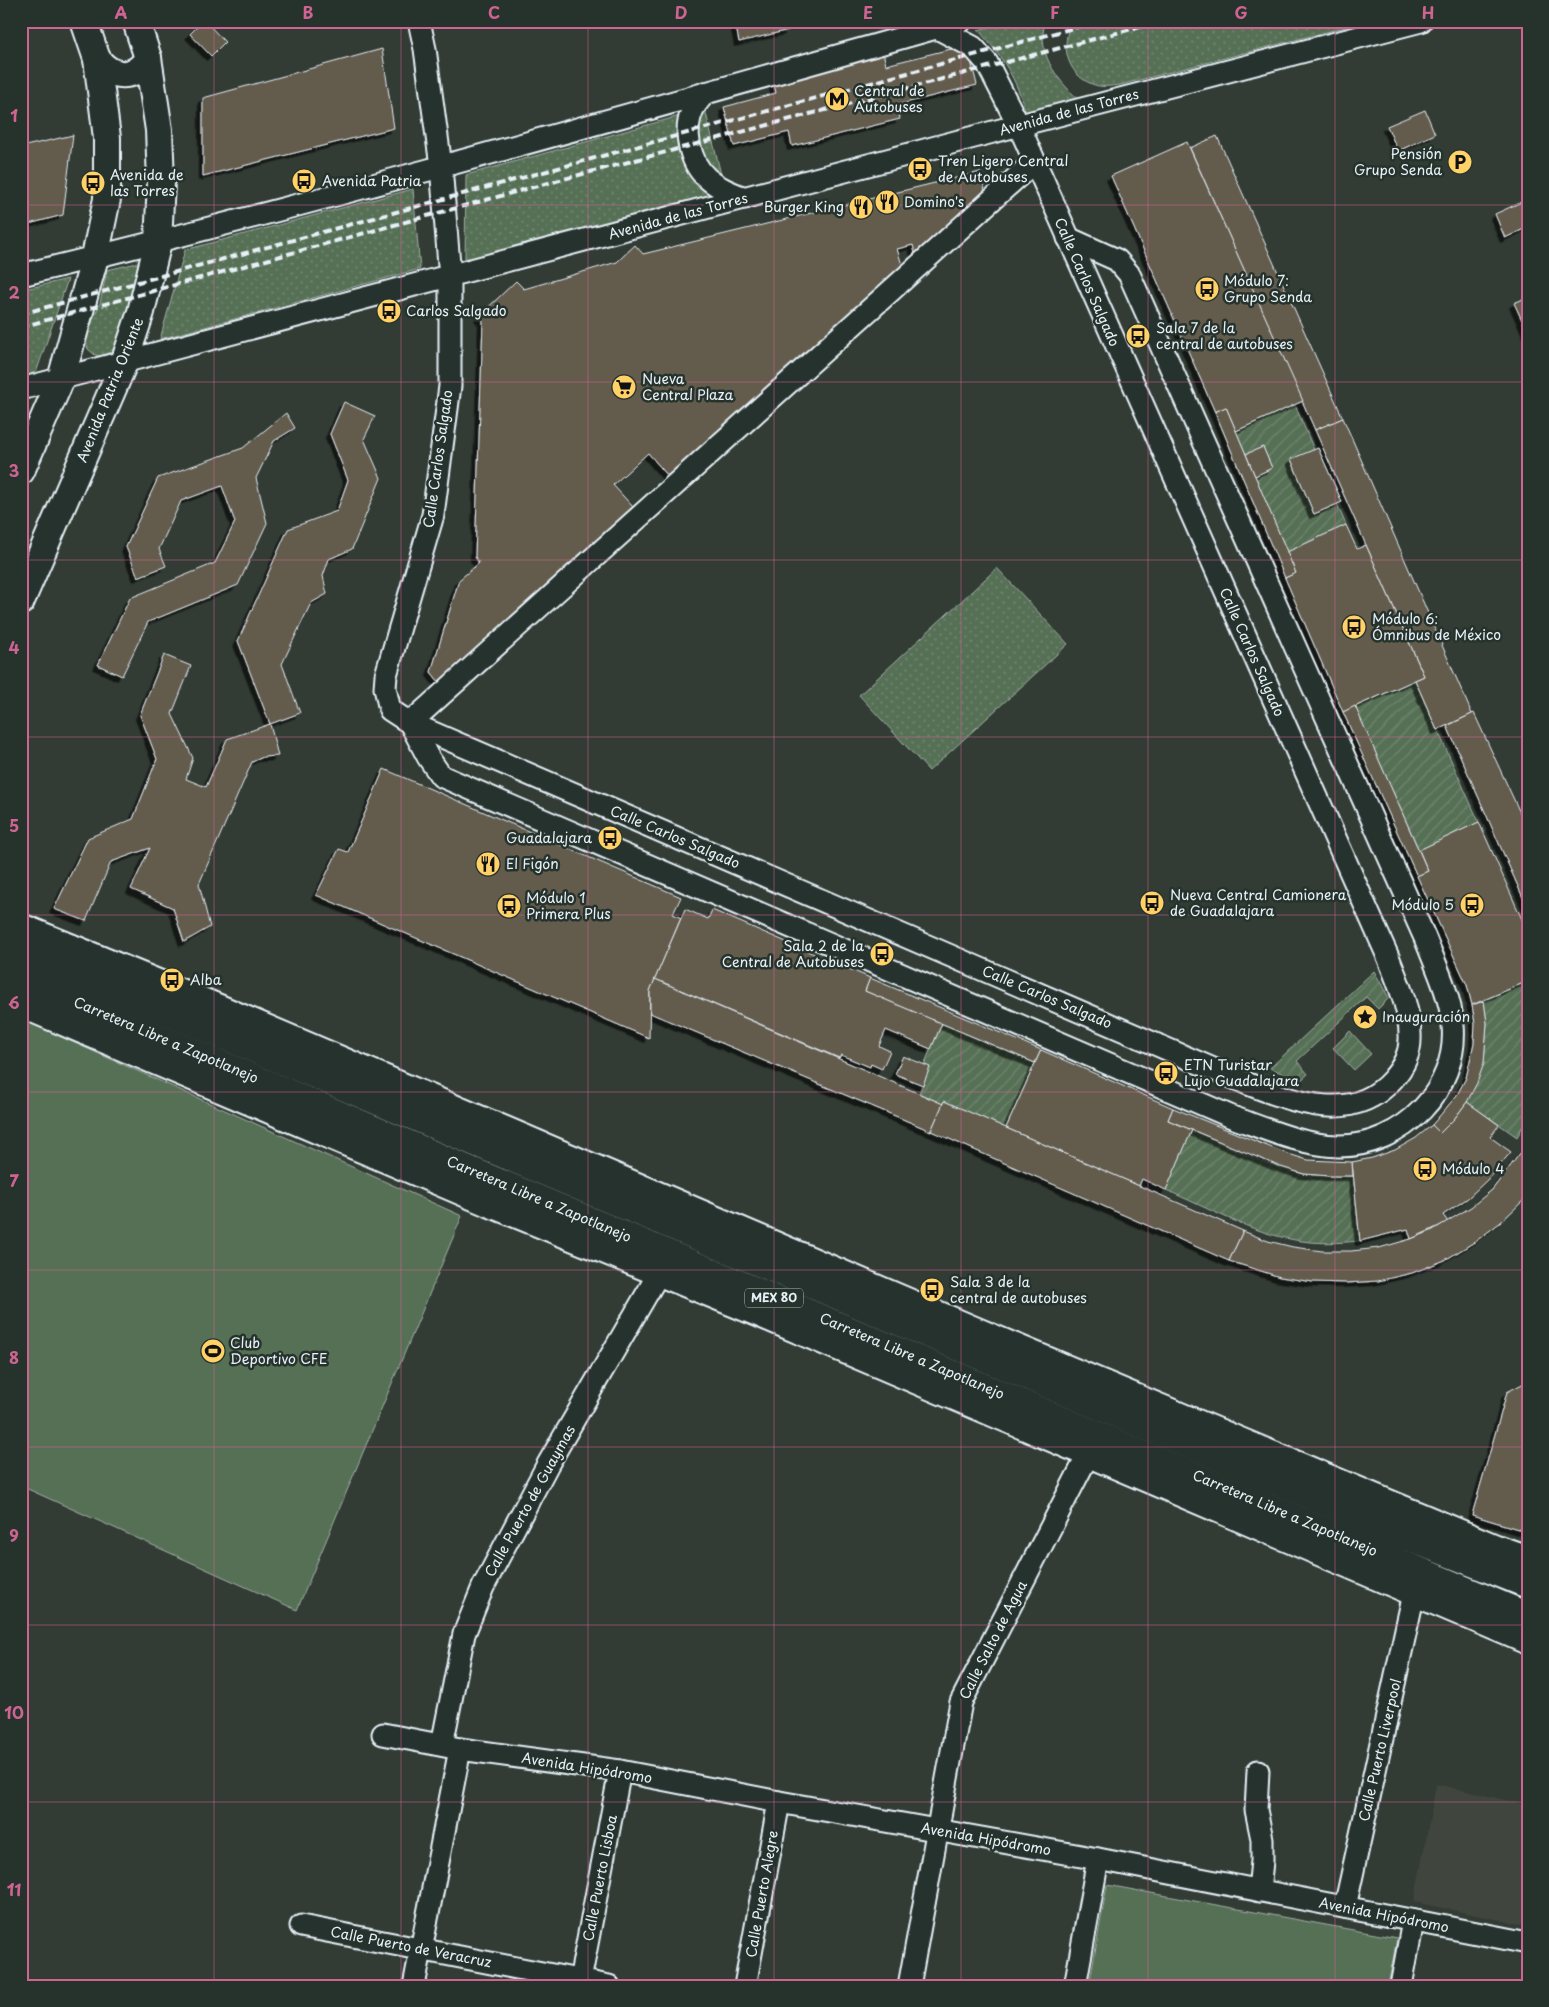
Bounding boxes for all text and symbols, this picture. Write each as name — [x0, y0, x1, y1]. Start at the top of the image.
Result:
text: A — [115, 0, 128, 24]
text: B — [303, 0, 314, 24]
text: C — [488, 0, 500, 24]
text: D — [675, 0, 687, 24]
text: E — [863, 0, 873, 24]
text: F — [1050, 0, 1060, 24]
text: G — [1234, 0, 1248, 24]
text: H — [1422, 0, 1434, 24]
place label: Central de Autobuses — [854, 80, 925, 117]
street label: Avenida de las Torres — [997, 83, 1141, 140]
metro station icon: Central de Autobuses — [824, 86, 850, 112]
text: 1 — [10, 103, 18, 127]
place label: Pensión Grupo Senda — [1354, 143, 1442, 180]
parking icon: Pensión Grupo Senda — [1447, 149, 1473, 175]
place label: Tren Ligero Central de Autobuses — [938, 150, 1068, 187]
bus stop icon: Tren Ligero Central de Autobuses — [907, 156, 933, 182]
place label: Avenida de las Torres — [110, 164, 184, 201]
bus stop icon: Avenida Patria — [291, 168, 317, 194]
bus stop icon: Avenida de las Torres — [80, 170, 106, 196]
place label: Avenida Patria — [322, 170, 422, 191]
street label: Avenida de las Torres — [606, 187, 750, 244]
restaurant icon: Domino's — [874, 189, 900, 215]
place label: Domino's — [904, 191, 964, 212]
restaurant icon: Burger King — [848, 194, 874, 220]
place label: Burger King — [764, 196, 844, 217]
street label: Calle Carlos Salgado — [1050, 214, 1125, 350]
place label: Módulo 7: Grupo Senda — [1224, 270, 1312, 307]
bus stop icon: Módulo 7: Grupo Senda — [1194, 276, 1220, 302]
text: 2 — [8, 280, 20, 304]
bus stop icon: Carlos Salgado — [376, 298, 402, 324]
place label: Carlos Salgado — [406, 300, 507, 321]
street label: Avenida Patria Oriente — [71, 314, 148, 465]
place label: Sala 7 de la central de autobuses — [1156, 317, 1293, 354]
bus stop icon: Sala 7 de la central de autobuses — [1125, 323, 1151, 349]
place label: Nueva Central Plaza — [642, 368, 733, 405]
supermarket icon: Nueva Central Plaza — [611, 374, 637, 400]
street label: Calle Carlos Salgado — [417, 388, 458, 529]
text: 3 — [9, 458, 19, 482]
street label: Calle Carlos Salgado — [1215, 584, 1290, 720]
place label: Módulo 6: Ómnibus de México — [1372, 608, 1501, 645]
bus stop icon: Módulo 6: Ómnibus de México — [1341, 614, 1367, 640]
text: 4 — [9, 635, 20, 659]
street label: Calle Carlos Salgado — [607, 800, 744, 873]
text: 5 — [9, 813, 19, 837]
bus stop icon: Guadalajara — [597, 825, 623, 851]
place label: Guadalajara — [506, 827, 592, 848]
restaurant icon: El Figón — [475, 851, 501, 877]
place label: El Figón — [506, 853, 559, 874]
place label: Nueva Central Camionera de Guadalajara — [1170, 884, 1347, 921]
place label: Módulo 1 Primera Plus — [526, 887, 611, 924]
bus stop icon: Nueva Central Camionera de Guadalajara — [1139, 890, 1165, 916]
bus stop icon: Módulo 5 — [1459, 892, 1485, 918]
bus stop icon: Módulo 1 Primera Plus — [496, 893, 522, 919]
place label: Módulo 5 — [1391, 894, 1454, 915]
place label: Sala 2 de la Central de Autobuses — [722, 935, 864, 972]
bus stop icon: Sala 2 de la Central de Autobuses — [869, 941, 895, 967]
street label: Calle Carlos Salgado — [979, 960, 1116, 1033]
bus stop icon: Alba — [159, 967, 185, 993]
place label: Alba — [190, 969, 222, 990]
text: 6 — [8, 990, 20, 1014]
street label: Carretera Libre a Zapotlanejo — [70, 991, 262, 1088]
place icon: Inauguración — [1352, 1004, 1378, 1030]
place label: Inauguración — [1382, 1006, 1470, 1027]
place label: ETN Turistar Lujo Guadalajara — [1184, 1054, 1299, 1091]
bus stop icon: ETN Turistar Lujo Guadalajara — [1153, 1060, 1179, 1086]
street label: Carretera Libre a Zapotlanejo — [443, 1150, 635, 1247]
bus stop icon: Módulo 4 — [1412, 1156, 1438, 1182]
place label: Módulo 4 — [1442, 1158, 1504, 1179]
text: 7 — [9, 1168, 19, 1192]
place label: Sala 3 de la central de autobuses — [950, 1271, 1087, 1308]
bus stop icon: Sala 3 de la central de autobuses — [919, 1277, 945, 1303]
road number: MEX 80 — [745, 1289, 803, 1308]
street label: Carretera Libre a Zapotlanejo — [816, 1307, 1008, 1404]
place label: Club Deportivo CFE — [230, 1332, 328, 1369]
sports icon: Club Deportivo CFE — [200, 1338, 226, 1364]
text: 8 — [9, 1345, 19, 1369]
street label: Calle Puerto de Guaymas — [479, 1421, 580, 1580]
street label: Carretera Libre a Zapotlanejo — [1189, 1464, 1381, 1561]
text: 9 — [9, 1523, 19, 1547]
street label: Calle Salto de Agua — [953, 1576, 1032, 1703]
street label: Calle Puerto Liverpool — [1353, 1676, 1406, 1823]
text: 10 — [4, 1700, 24, 1724]
street label: Avenida Hipódromo — [520, 1747, 654, 1788]
street label: Calle Puerto Lisboa — [577, 1813, 622, 1943]
street label: Avenida Hipódromo — [919, 1817, 1053, 1860]
street label: Calle Puerto Alegre — [740, 1829, 783, 1959]
text: 11 — [7, 1877, 21, 1901]
street label: Avenida Hipódromo — [1317, 1892, 1451, 1937]
street label: Calle Puerto de Veracruz — [329, 1921, 494, 1972]

